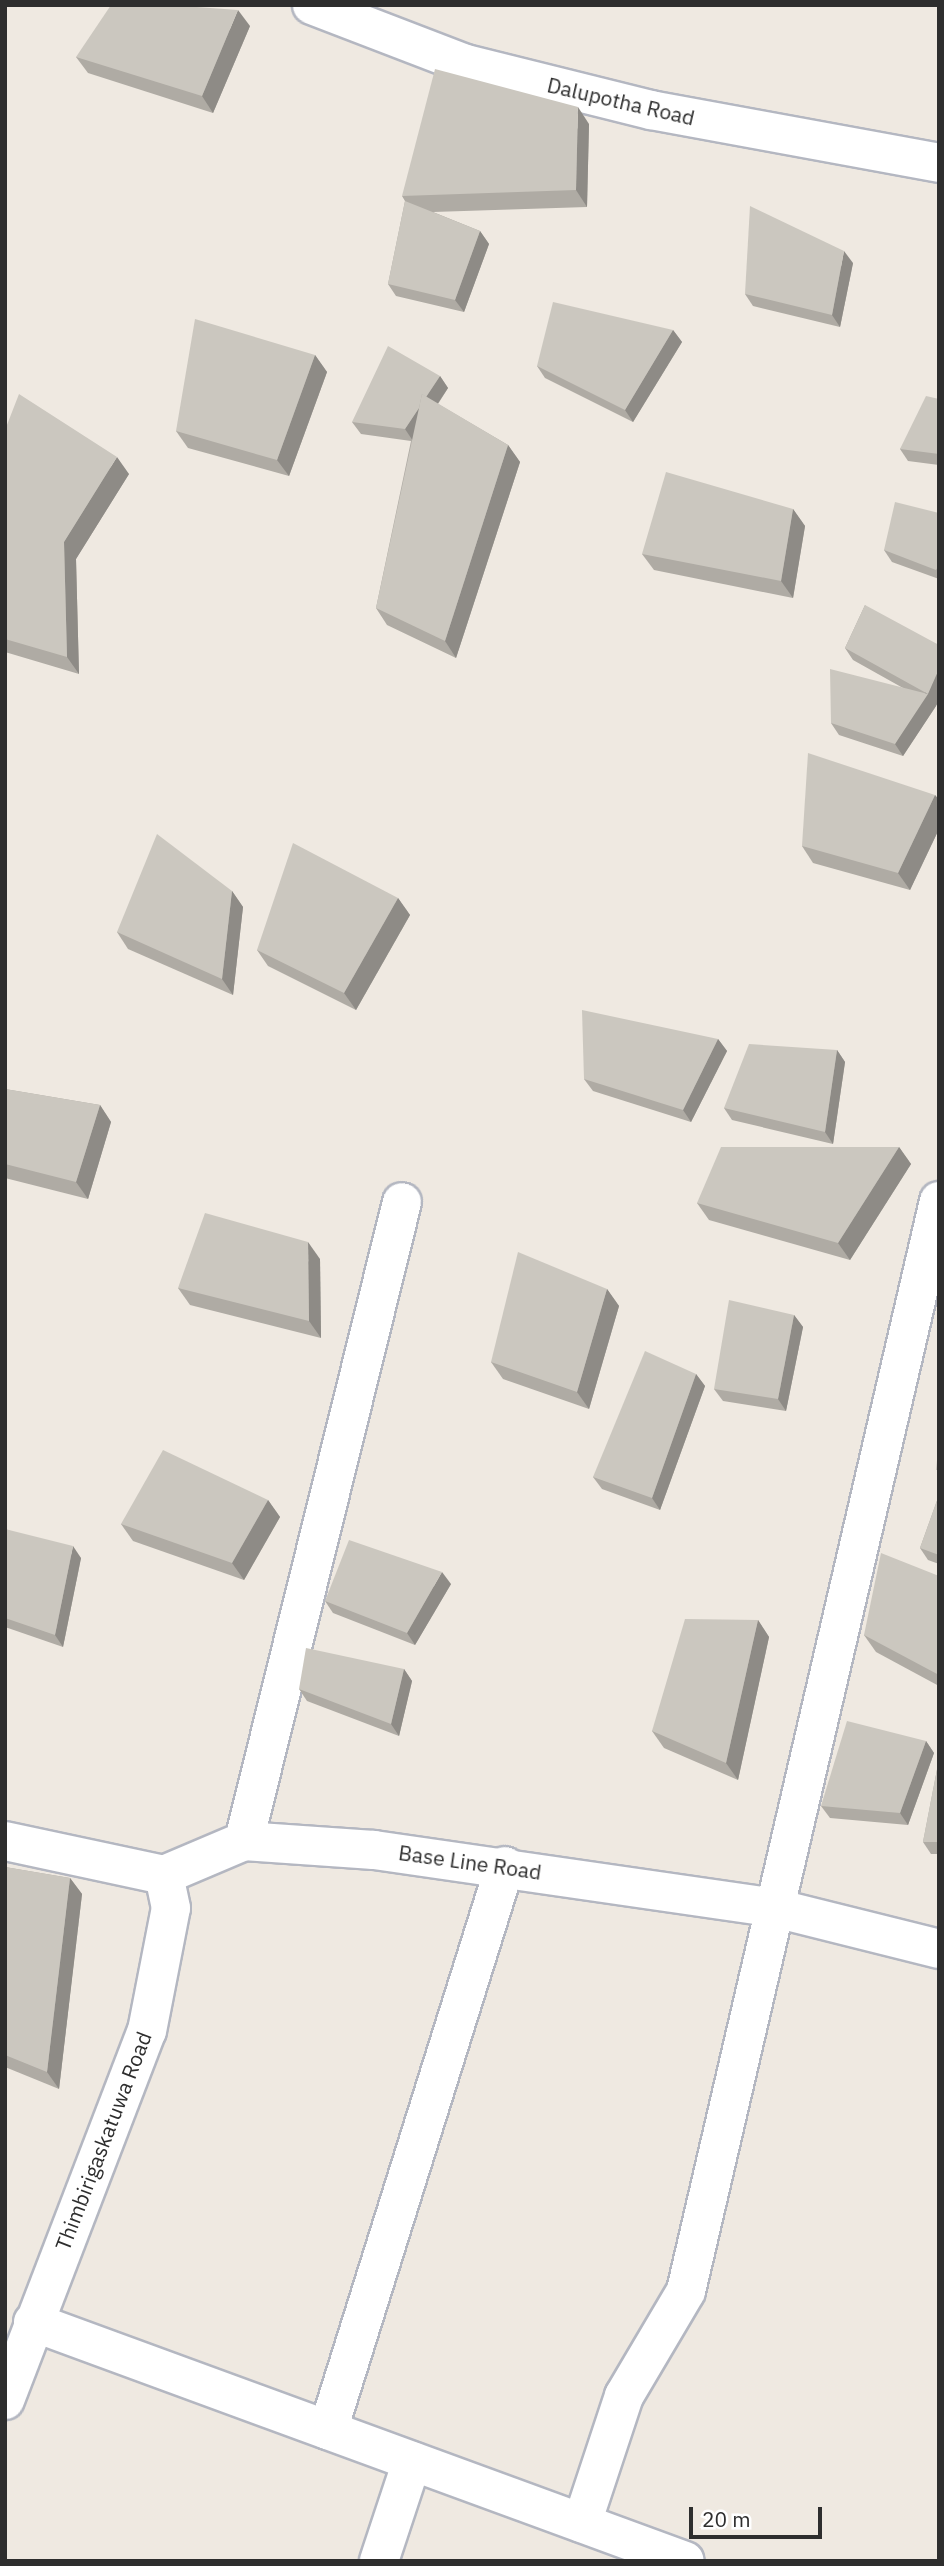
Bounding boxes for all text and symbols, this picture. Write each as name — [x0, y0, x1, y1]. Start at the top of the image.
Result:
street label: Dalupotha Road — [545, 72, 697, 130]
street label: Base Line Road — [397, 1839, 543, 1885]
street label: Thimbirigaskatuwa Road — [50, 2028, 156, 2254]
scale bar — [692, 2492, 825, 2536]
text: 20 m — [702, 2505, 751, 2533]

